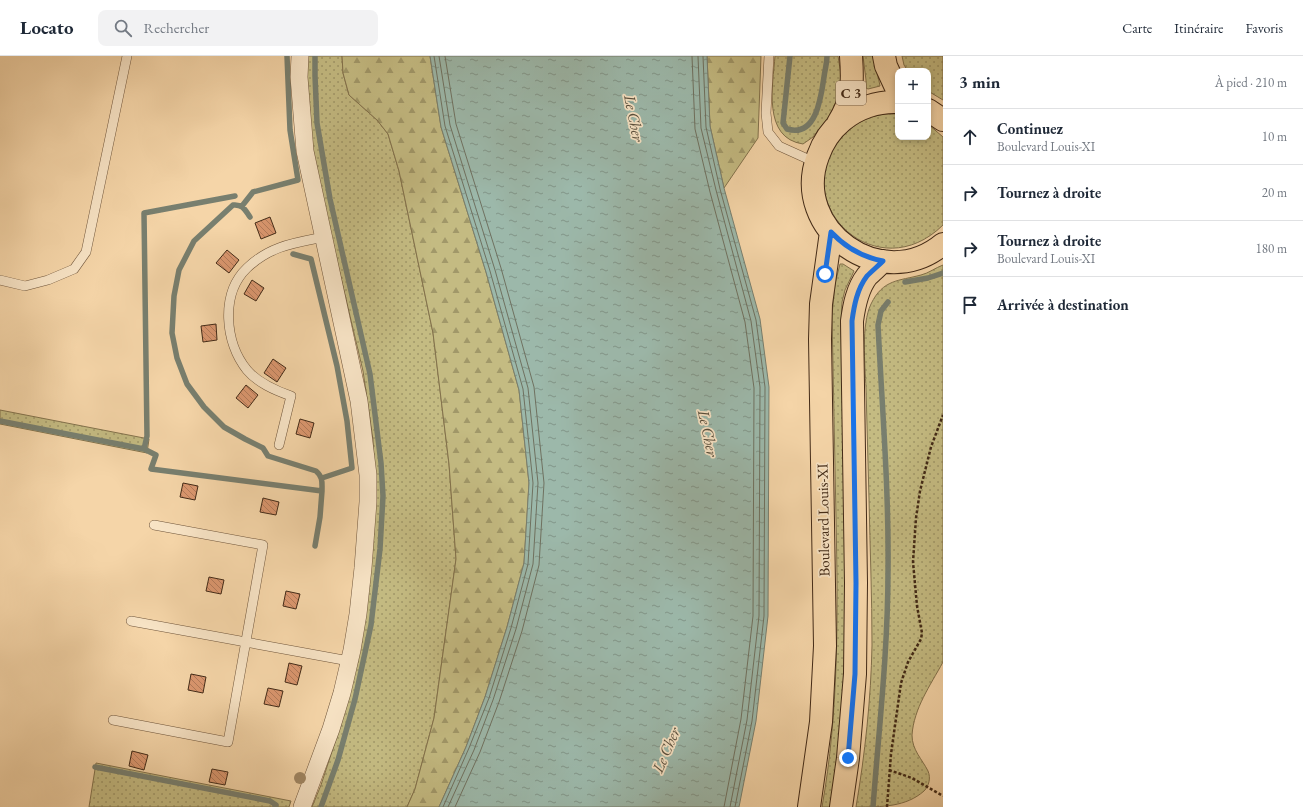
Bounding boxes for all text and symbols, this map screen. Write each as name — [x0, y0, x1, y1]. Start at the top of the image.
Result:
search box — [98, 10, 378, 46]
text: Locato — [20, 15, 74, 40]
icon: search — [112, 17, 134, 39]
text: Rechercher — [144, 18, 209, 37]
text: Carte — [1122, 19, 1152, 37]
text: Itinéraire — [1174, 19, 1224, 37]
text: Favoris — [1246, 19, 1283, 37]
map controls — [895, 68, 931, 140]
button: + — [895, 68, 931, 104]
text: 3 min — [959, 71, 1000, 93]
text: À pied · 210 m — [1215, 74, 1287, 91]
road number: C 3 — [836, 81, 866, 105]
water label: Le Cher — [619, 92, 649, 144]
button: − — [895, 104, 931, 140]
text: Continuez — [997, 119, 1063, 138]
icon: ahead — [959, 126, 981, 148]
text: 10 m — [1262, 128, 1287, 145]
text: Boulevard Louis-XI — [997, 138, 1095, 155]
icon: right — [959, 182, 981, 204]
text: Tournez à droite — [997, 183, 1101, 202]
text: 20 m — [1262, 184, 1287, 201]
text: Tournez à droite — [997, 231, 1101, 250]
icon: right — [959, 238, 981, 260]
text: 180 m — [1256, 240, 1287, 257]
text: Boulevard Louis-XI — [997, 250, 1095, 267]
route start — [816, 265, 834, 283]
icon: arrive — [959, 294, 981, 316]
text: Arrivée à destination — [997, 295, 1129, 314]
water label: Le Cher — [693, 407, 723, 459]
street label: Boulevard Louis-XI — [813, 463, 833, 577]
water label: Le Cher — [647, 723, 685, 777]
route end — [839, 749, 857, 767]

